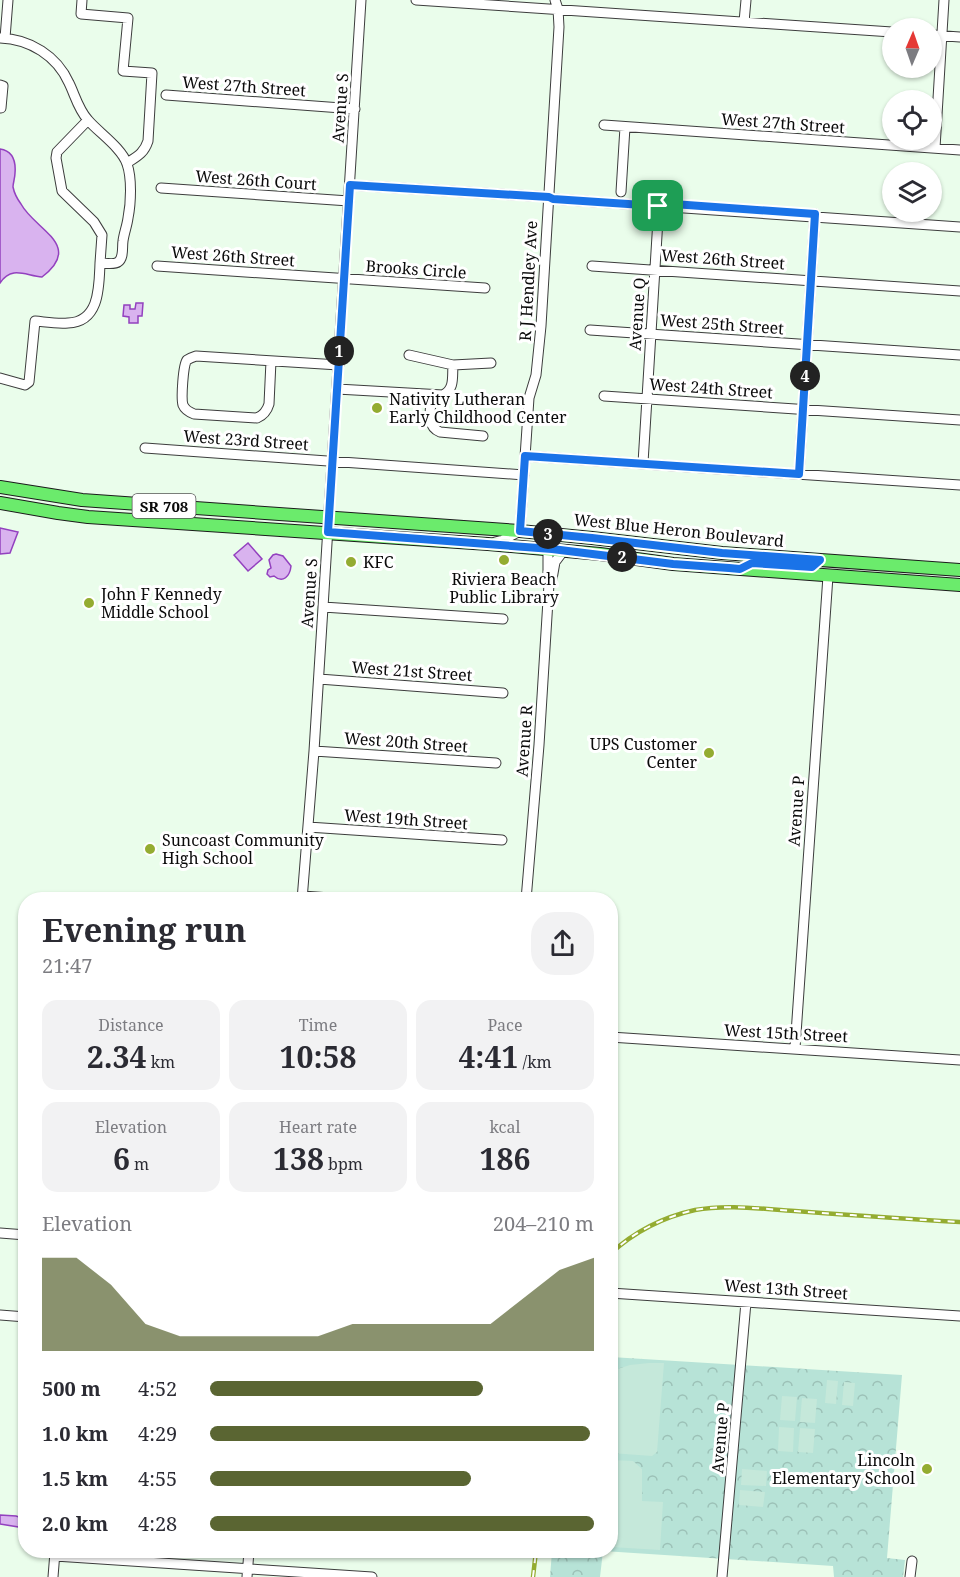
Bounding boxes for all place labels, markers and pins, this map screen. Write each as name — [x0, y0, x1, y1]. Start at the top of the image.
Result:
pin — [632, 180, 683, 231]
pin: 1 — [324, 336, 354, 366]
pin: 4 — [790, 361, 820, 391]
place label: Nativity Lutheran Early Childhood Center — [389, 388, 567, 428]
marker: Nativity Lutheran Early Childhood Center — [370, 401, 384, 415]
pin: 3 — [533, 519, 563, 549]
pin: 2 — [607, 542, 637, 572]
place label: KFC — [363, 551, 394, 573]
marker: Riviera Beach Public Library — [497, 553, 511, 567]
marker: KFC — [344, 555, 358, 569]
place label: Riviera Beach Public Library — [449, 568, 560, 608]
place label: John F Kennedy Middle School — [100, 583, 223, 623]
marker: John F Kennedy Middle School — [82, 596, 96, 610]
place label: UPS Customer Center — [590, 733, 697, 773]
marker: UPS Customer Center — [702, 746, 716, 760]
place label: Suncoast Community High School — [162, 829, 325, 869]
marker: Suncoast Community High School — [143, 842, 157, 856]
place label: Lincoln Elementary School — [772, 1449, 915, 1489]
marker: Lincoln Elementary School — [920, 1462, 934, 1476]

